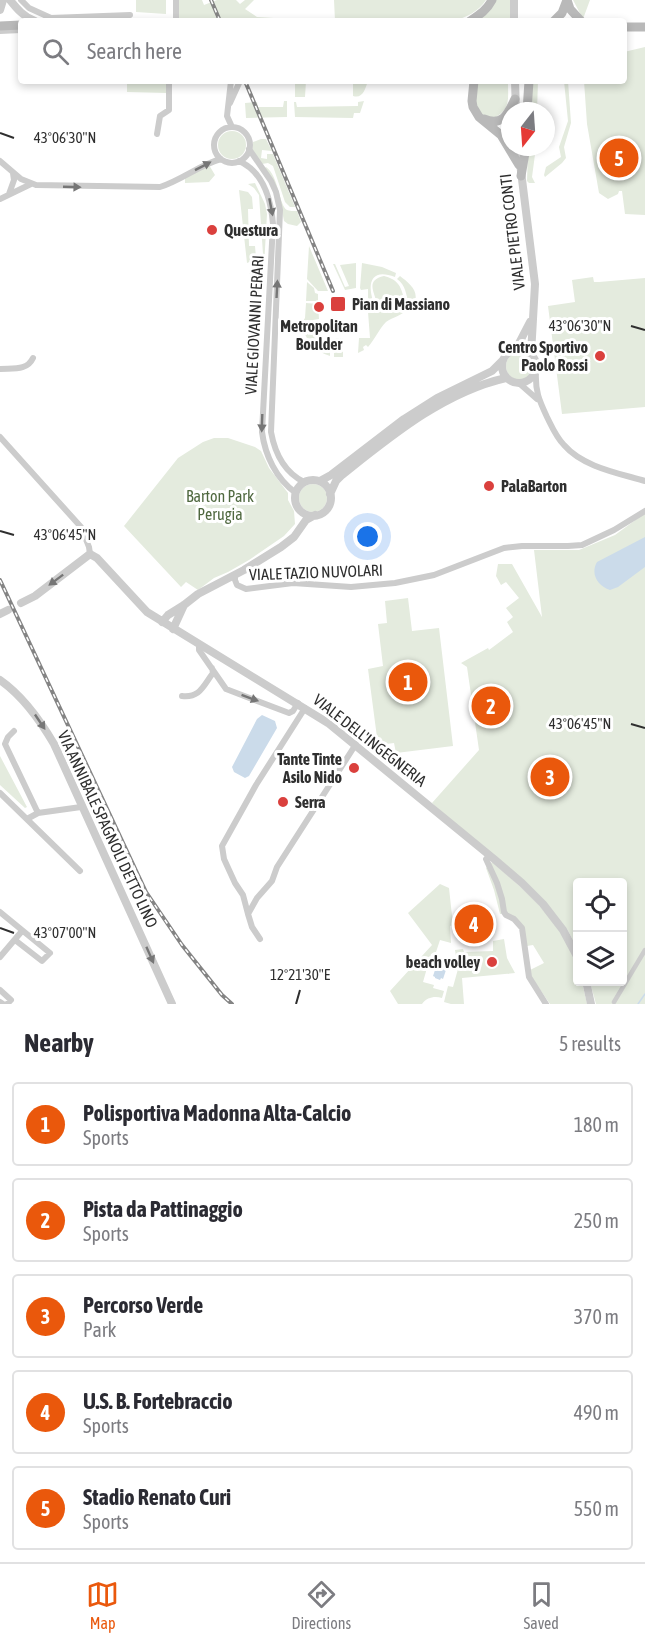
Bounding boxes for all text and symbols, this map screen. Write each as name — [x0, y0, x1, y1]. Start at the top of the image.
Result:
search box — [18, 18, 627, 84]
icon: search — [39, 35, 72, 68]
text: Search here — [87, 38, 182, 64]
north arrow — [501, 102, 555, 156]
text: 43°06'30"N — [34, 129, 96, 146]
pin: 5 — [600, 136, 638, 180]
one-way arrow — [194, 161, 211, 170]
street label: VIALE PIETRO CONTI — [496, 173, 528, 291]
one-way arrow — [62, 182, 81, 191]
one-way arrow — [267, 198, 276, 217]
place label: Questura — [224, 221, 278, 239]
marker: Questura — [205, 223, 219, 237]
street label: VIALE GIOVANNI PERARI — [241, 255, 267, 395]
one-way arrow — [273, 280, 282, 299]
marker: Pian di Massiano — [329, 295, 347, 313]
place label: Pian di Massiano — [352, 295, 451, 313]
marker: Metropolitan Boulder — [312, 300, 326, 314]
place label: Metropolitan Boulder — [280, 317, 358, 353]
text: 43°06'30"N — [549, 317, 611, 334]
place label: Centro Sportivo Paolo Rossi — [498, 338, 588, 374]
marker: Centro Sportivo Paolo Rossi — [593, 349, 607, 363]
one-way arrow — [258, 413, 267, 432]
place label: PalaBarton — [501, 477, 567, 495]
marker: PalaBarton — [482, 479, 496, 493]
park label: Barton Park Perugia — [186, 487, 254, 524]
your location — [353, 522, 382, 551]
text: 43°06'45"N — [34, 526, 96, 543]
street label: VIALE TAZIO NUVOLARI — [249, 561, 383, 583]
one-way arrow — [49, 573, 64, 585]
pin: 1 — [388, 660, 428, 704]
pin: 2 — [472, 684, 510, 728]
street label: VIALE DELL'INGEGNERIA — [310, 690, 430, 790]
one-way arrow — [241, 694, 259, 704]
one-way arrow — [34, 714, 45, 730]
text: 43°06'45"N — [549, 715, 611, 732]
street label: VIA ANNIBALE SPAGNOLI DETTO LINO — [54, 728, 162, 930]
place label: Tante Tinte Asilo Nido — [277, 750, 342, 786]
pin: 3 — [530, 754, 570, 800]
marker: Tante Tinte Asilo Nido — [347, 761, 361, 775]
place label: Serra — [295, 793, 326, 811]
marker: Serra — [276, 795, 290, 809]
map controls — [573, 878, 627, 986]
button: locate — [573, 878, 627, 932]
pin: 4 — [454, 902, 494, 946]
text: 43°07'00"N — [34, 924, 96, 941]
button: layers — [573, 932, 627, 986]
one-way arrow — [145, 947, 155, 965]
place label: beach volley — [406, 953, 480, 971]
marker: beach volley — [485, 955, 499, 969]
text: 12°21'30"E — [270, 966, 331, 983]
text: Nearby — [24, 1028, 94, 1058]
text: 5 results — [559, 1032, 621, 1055]
text: Polisportiva Madonna Alta-Calcio — [83, 1100, 351, 1126]
text: 1 — [41, 1113, 50, 1136]
text: 180 m — [574, 1113, 619, 1136]
text: Sports — [83, 1126, 129, 1149]
text: Pista da Pattinaggio — [83, 1196, 243, 1222]
text: 2 — [41, 1209, 50, 1232]
text: 250 m — [574, 1209, 619, 1232]
text: Sports — [83, 1222, 129, 1245]
text: Percorso Verde — [83, 1292, 203, 1318]
text: 3 — [41, 1305, 50, 1328]
text: 370 m — [574, 1305, 619, 1328]
text: Park — [83, 1318, 116, 1341]
text: U.S. B. Fortebraccio — [83, 1388, 233, 1414]
text: 4 — [41, 1401, 50, 1424]
text: 490 m — [574, 1401, 619, 1424]
text: Sports — [83, 1414, 129, 1437]
text: Stadio Renato Curi — [83, 1484, 231, 1510]
text: 5 — [41, 1497, 50, 1520]
text: 550 m — [574, 1497, 619, 1520]
text: Sports — [83, 1510, 129, 1533]
tab: Map — [86, 1578, 119, 1632]
tab: Directions — [291, 1578, 351, 1632]
tab: Saved — [523, 1578, 559, 1632]

